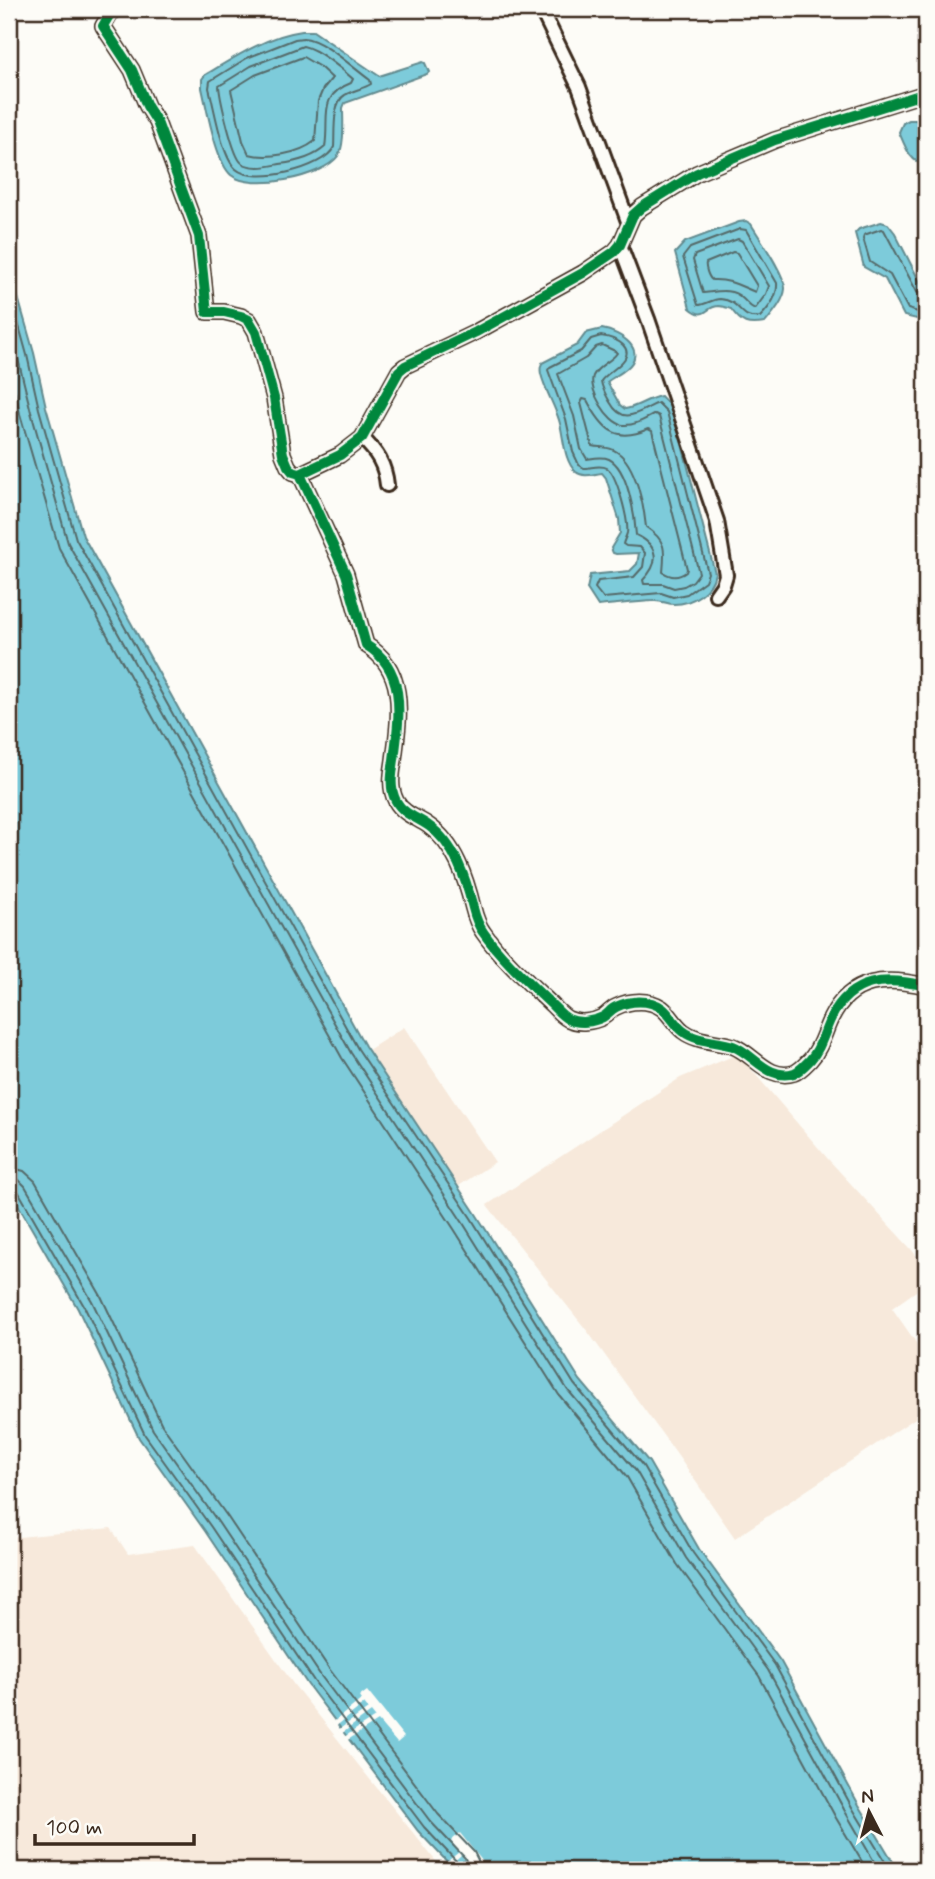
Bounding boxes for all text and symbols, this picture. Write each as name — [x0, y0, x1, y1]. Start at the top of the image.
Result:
north arrow — [834, 1778, 904, 1848]
text: N — [860, 1783, 875, 1810]
scale bar — [35, 1802, 194, 1846]
text: 100 m — [46, 1814, 102, 1842]

